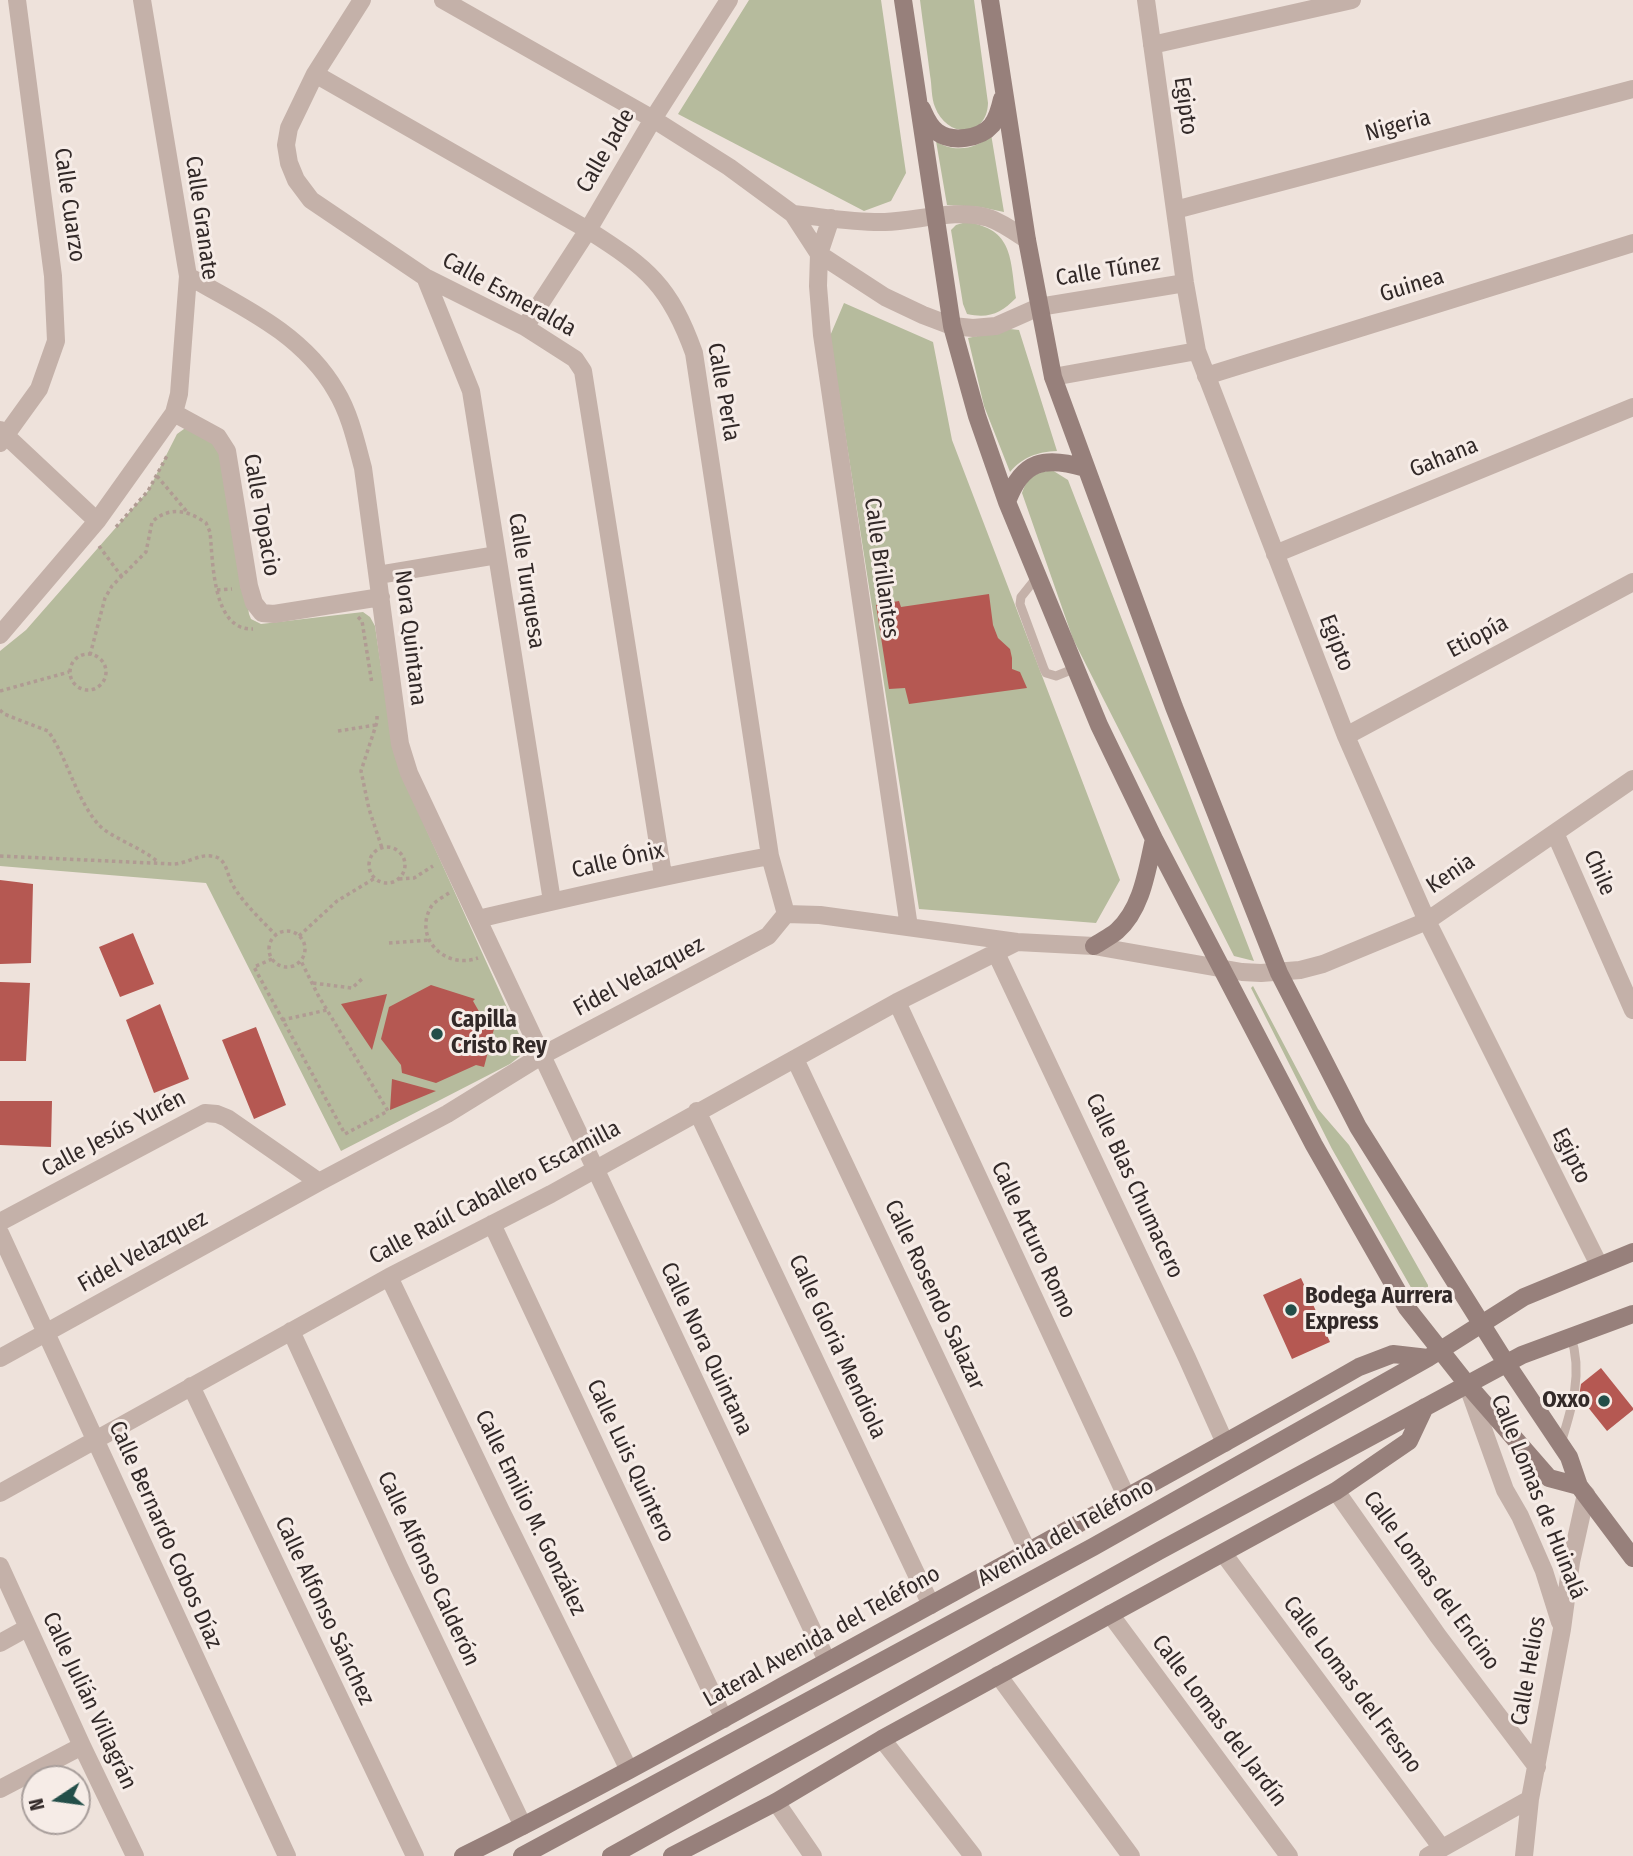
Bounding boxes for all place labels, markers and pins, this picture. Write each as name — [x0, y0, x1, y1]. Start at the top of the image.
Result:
place label: Capilla Cristo Rey — [451, 1007, 547, 1061]
marker: Capilla Cristo Rey — [429, 1026, 445, 1042]
place label: Bodega Aurrera Express — [1305, 1283, 1453, 1337]
marker: Bodega Aurrera Express — [1283, 1302, 1299, 1318]
place label: Oxxo — [1542, 1387, 1590, 1415]
marker: Oxxo — [1596, 1393, 1612, 1409]

